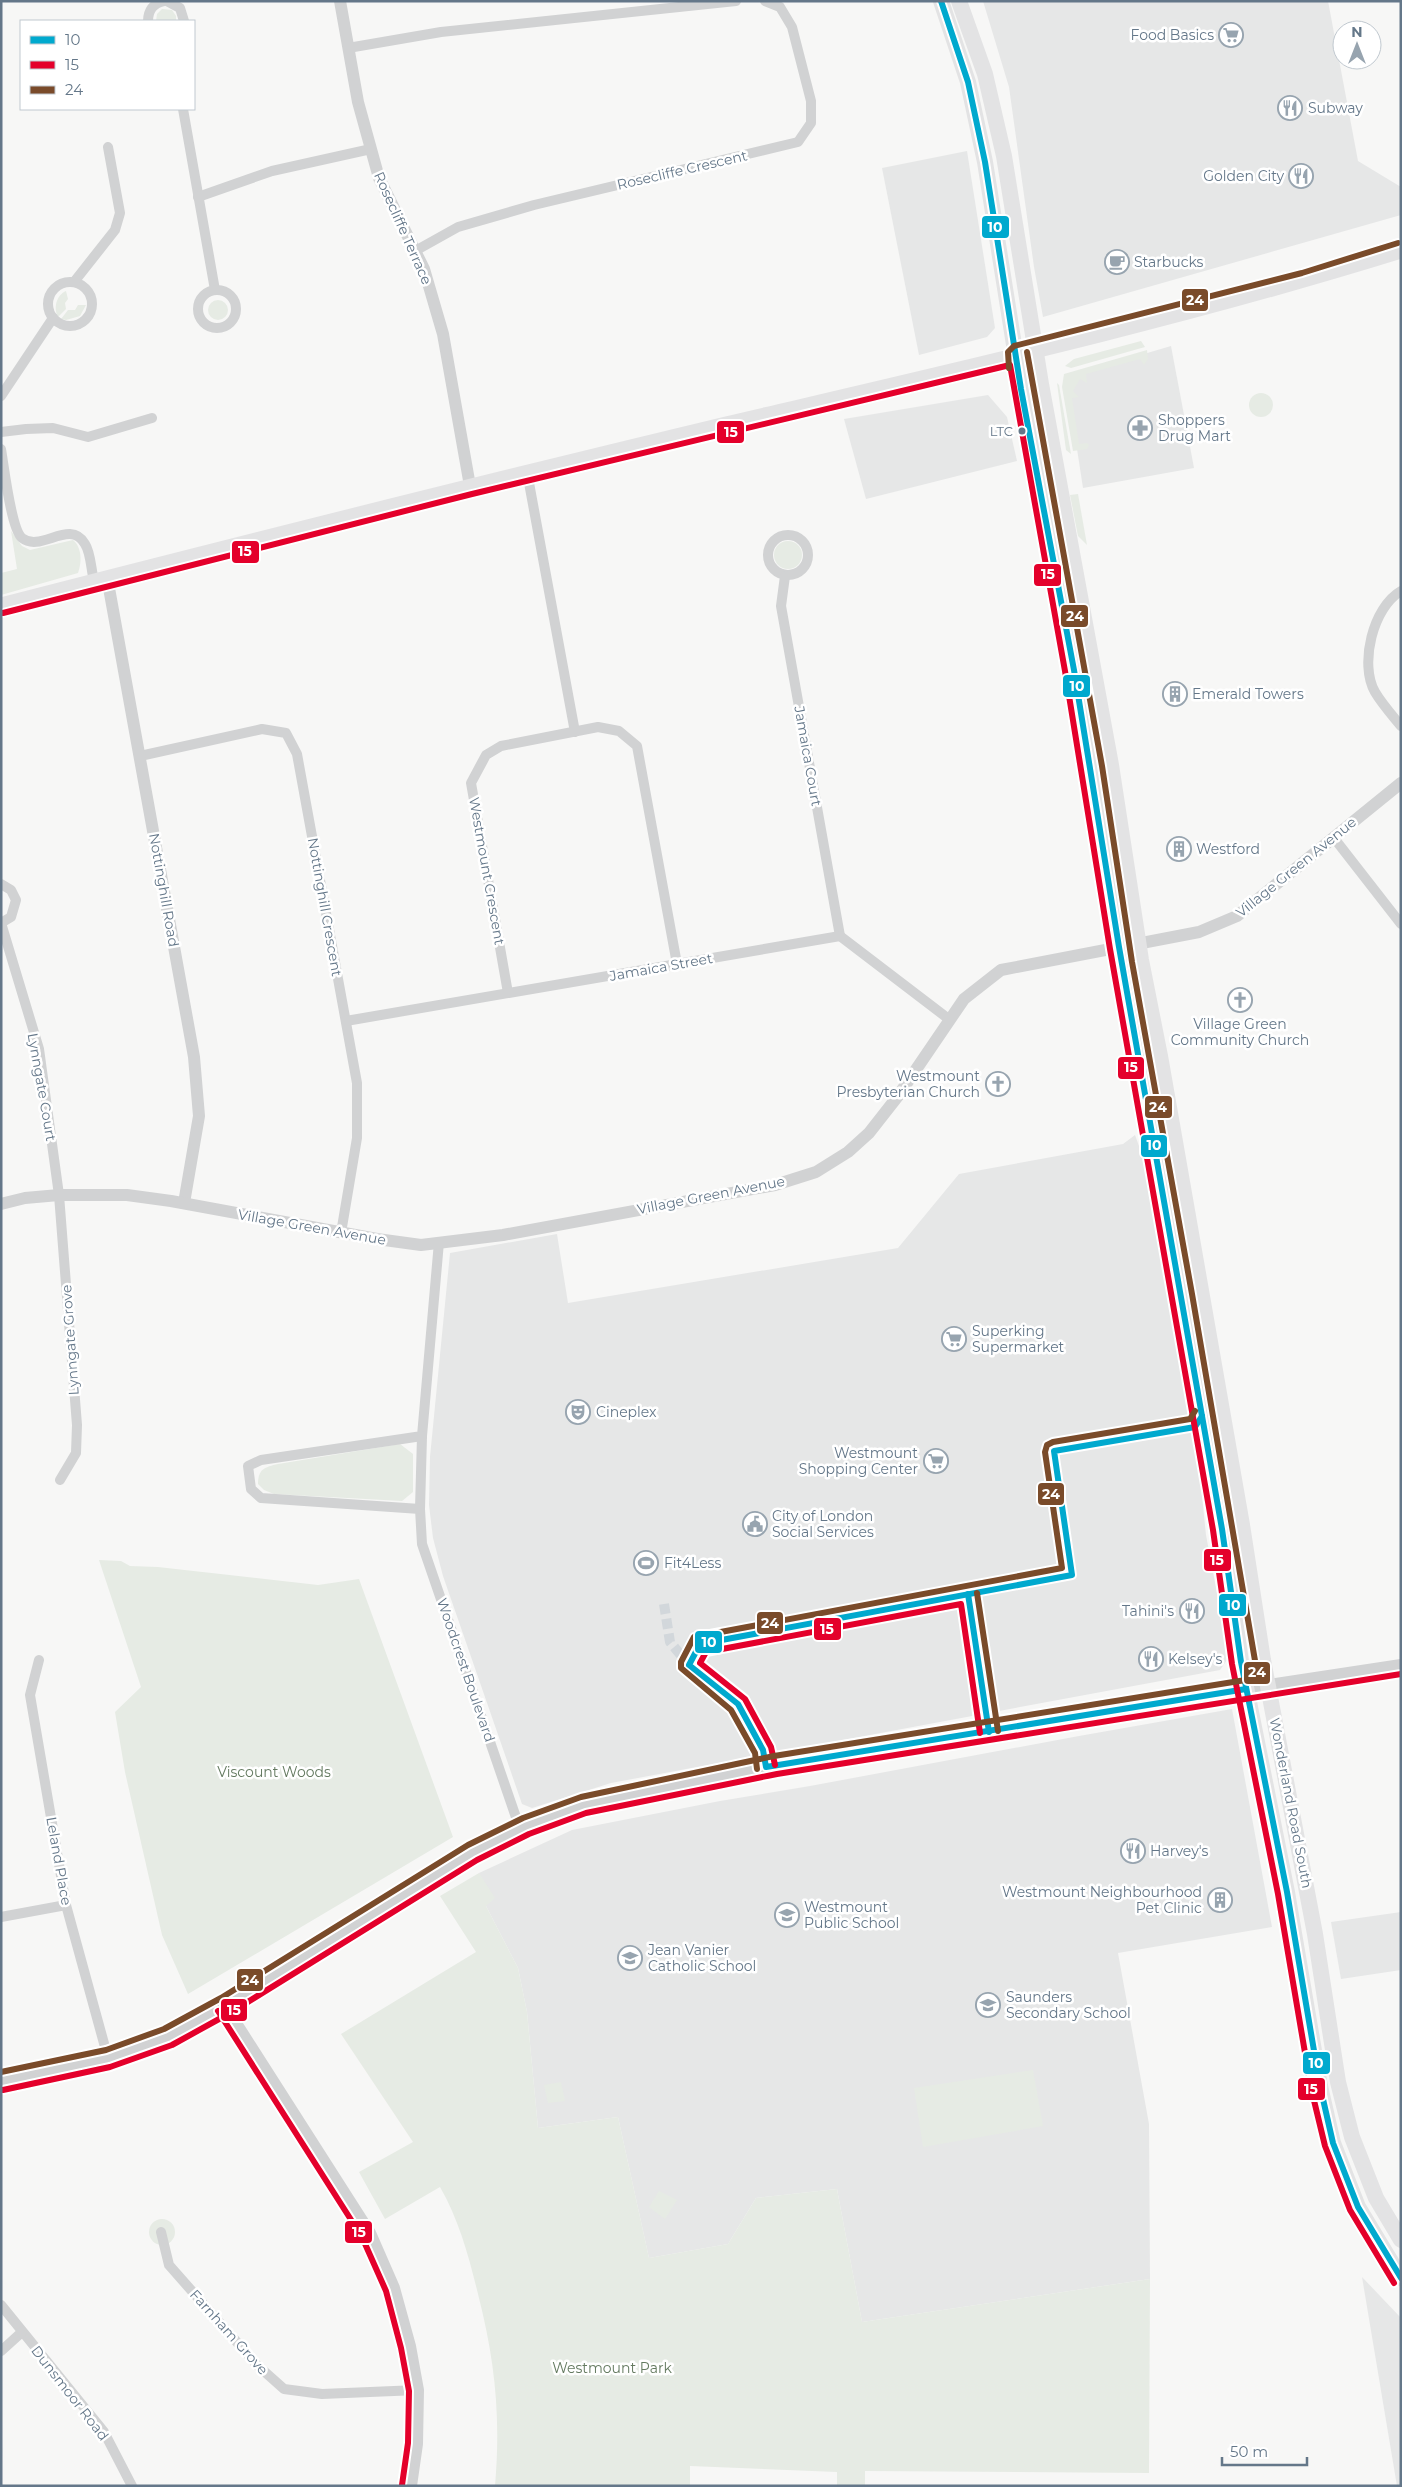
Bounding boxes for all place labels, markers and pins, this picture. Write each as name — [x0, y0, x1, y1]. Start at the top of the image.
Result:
supermarket icon: Food Basics — [1218, 22, 1244, 48]
place label: Food Basics — [1131, 26, 1214, 44]
restaurant icon: Subway — [1277, 95, 1303, 121]
place label: Subway — [1308, 99, 1363, 117]
restaurant icon: Golden City — [1288, 163, 1314, 189]
place label: Golden City — [1203, 167, 1284, 185]
cafe icon: Starbucks — [1104, 249, 1130, 275]
place label: Starbucks — [1134, 253, 1204, 271]
place label: Shoppers Drug Mart — [1158, 411, 1231, 445]
pharmacy icon: Shoppers Drug Mart — [1127, 415, 1153, 441]
place label: LTC — [990, 423, 1013, 439]
marker: LTC — [1017, 426, 1027, 436]
building icon: Emerald Towers — [1162, 681, 1188, 707]
place label: Emerald Towers — [1192, 685, 1304, 703]
building icon: Westford — [1166, 836, 1192, 862]
place label: Westford — [1196, 840, 1260, 858]
church icon: Village Green Community Church — [1227, 987, 1253, 1013]
place label: Village Green Community Church — [1171, 1015, 1309, 1049]
place label: Westmount Presbyterian Church — [837, 1067, 980, 1101]
church icon: Westmount Presbyterian Church — [985, 1071, 1011, 1097]
place label: Superking Supermarket — [972, 1322, 1065, 1356]
supermarket icon: Superking Supermarket — [941, 1326, 967, 1352]
theatre icon: Cineplex — [565, 1399, 591, 1425]
place label: Cineplex — [596, 1403, 657, 1421]
place label: Westmount Shopping Center — [799, 1444, 918, 1478]
supermarket icon: Westmount Shopping Center — [923, 1448, 949, 1474]
place label: City of London Social Services — [772, 1507, 874, 1541]
public building icon: City of London Social Services — [742, 1511, 768, 1537]
sports icon: Fit4Less — [633, 1550, 659, 1576]
place label: Fit4Less — [664, 1554, 721, 1572]
restaurant icon: Tahini's — [1179, 1598, 1205, 1624]
place label: Tahini's — [1122, 1602, 1174, 1620]
restaurant icon: Kelsey's — [1138, 1646, 1164, 1672]
place label: Kelsey's — [1168, 1650, 1222, 1668]
restaurant icon: Harvey's — [1120, 1838, 1146, 1864]
place label: Harvey's — [1150, 1842, 1209, 1860]
place label: Westmount Neighbourhood Pet Clinic — [1002, 1883, 1202, 1917]
building icon: Westmount Neighbourhood Pet Clinic — [1207, 1887, 1233, 1913]
place label: Westmount Public School — [804, 1898, 899, 1932]
school or university icon: Westmount Public School — [774, 1902, 800, 1928]
place label: Jean Vanier Catholic School — [647, 1941, 756, 1975]
school or university icon: Jean Vanier Catholic School — [617, 1945, 643, 1971]
place label: Saunders Secondary School — [1006, 1988, 1131, 2022]
school or university icon: Saunders Secondary School — [975, 1992, 1001, 2018]

